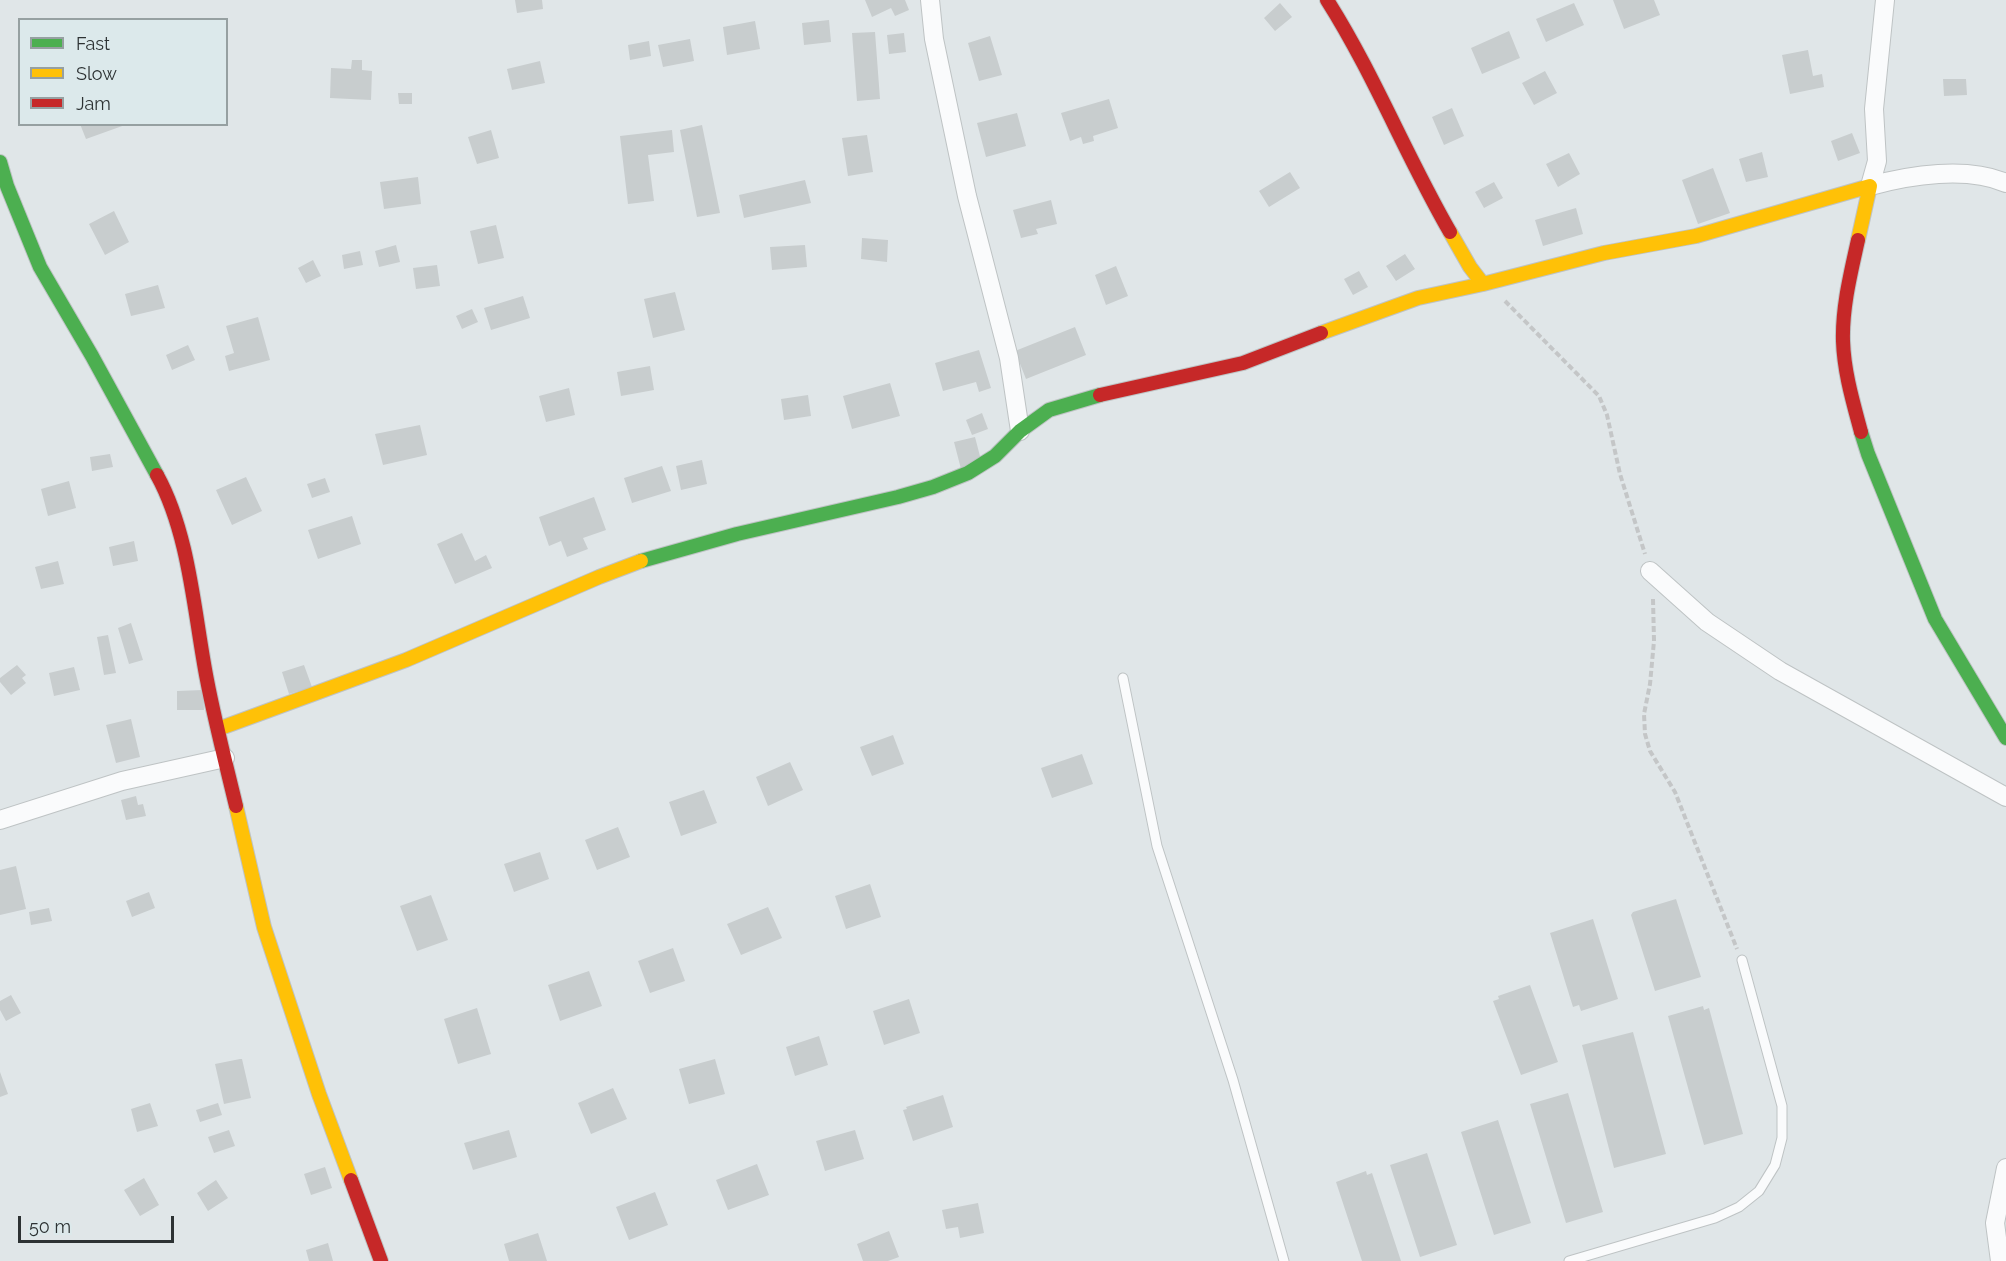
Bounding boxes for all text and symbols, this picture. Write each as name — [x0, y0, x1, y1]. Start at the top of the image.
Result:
legend — [18, 18, 228, 126]
text: Fast — [76, 33, 110, 54]
text: Slow — [76, 63, 117, 84]
text: Jam — [76, 93, 111, 114]
scale bar — [21, 1204, 177, 1242]
text: 50 m — [29, 1216, 71, 1237]

